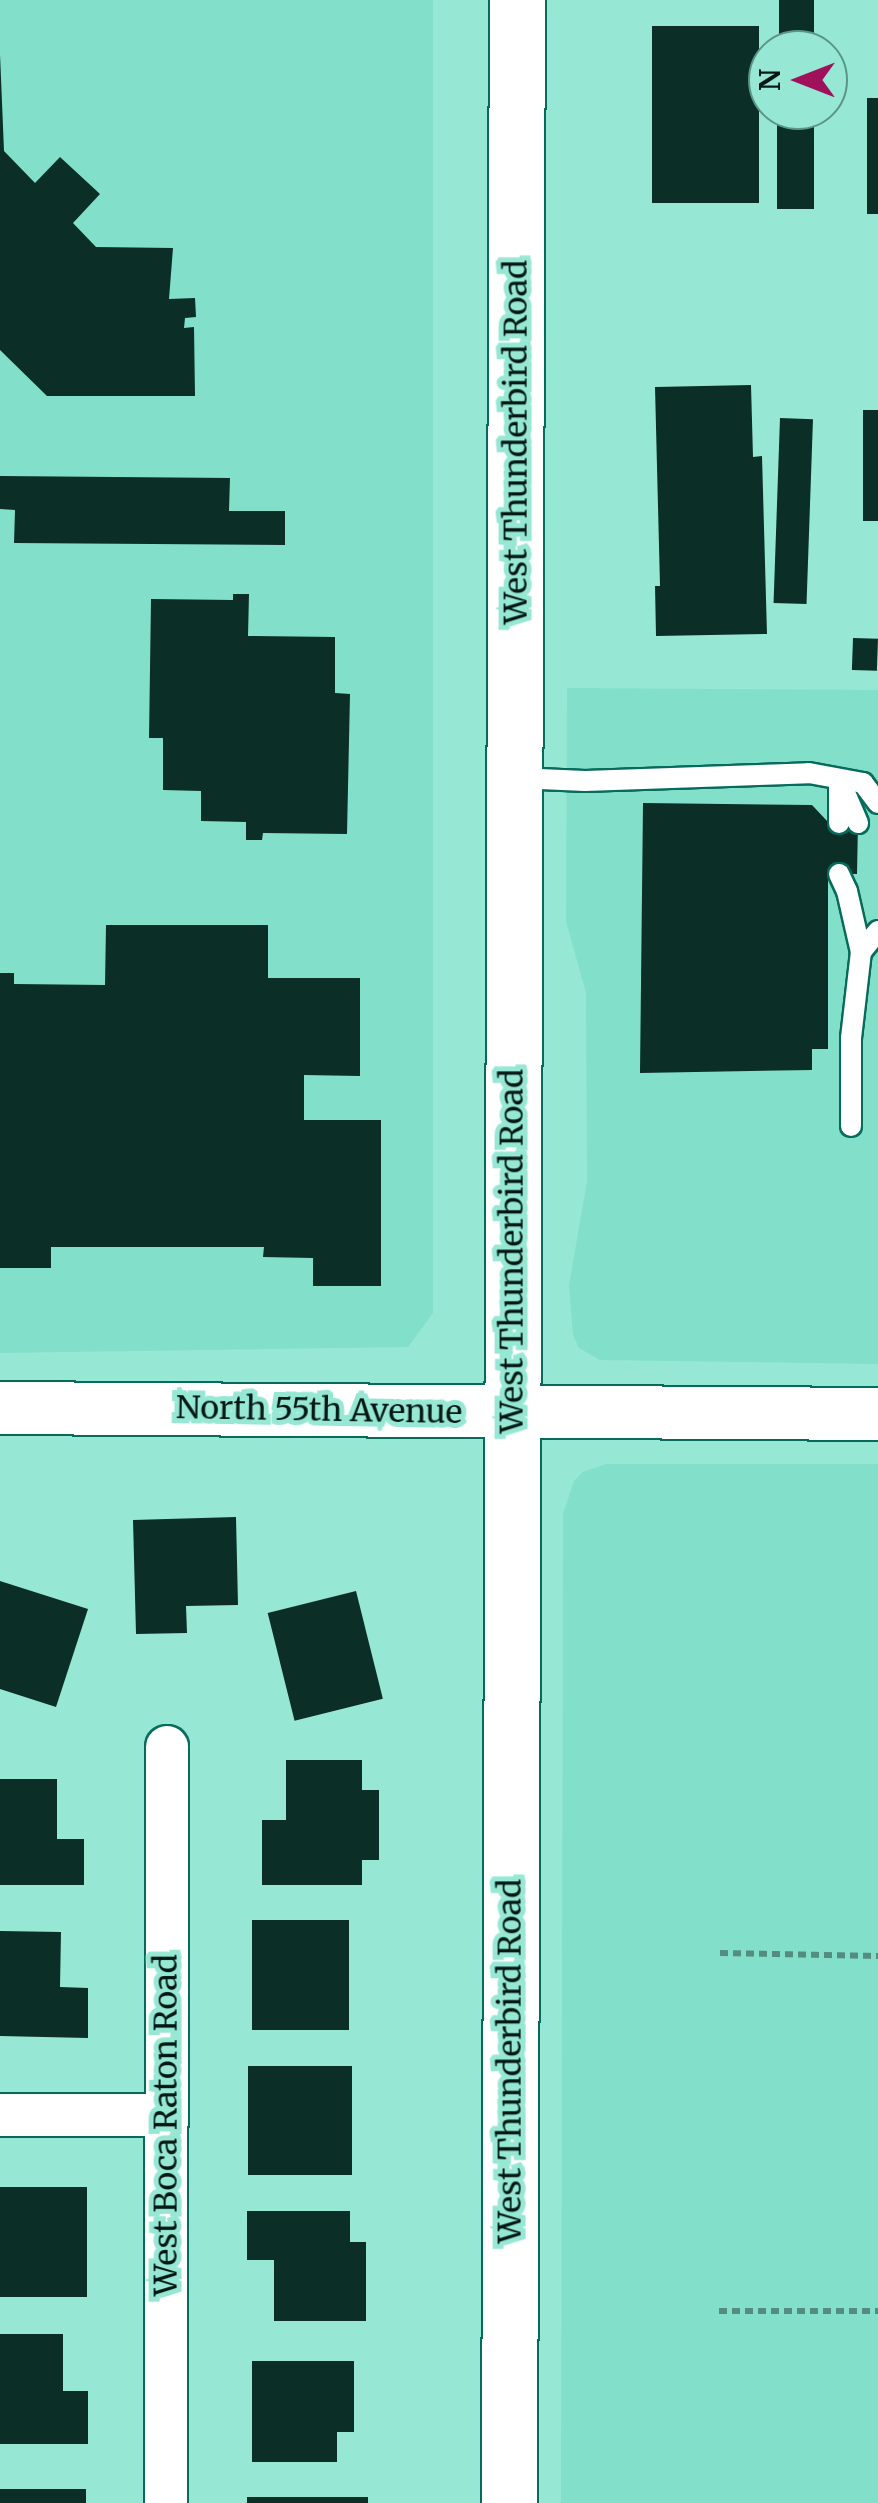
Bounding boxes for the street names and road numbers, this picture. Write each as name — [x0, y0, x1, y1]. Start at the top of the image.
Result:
street label: West Thunderbird Road — [497, 260, 535, 624]
street label: West Thunderbird Road — [493, 1069, 531, 1433]
street label: North 55th Avenue — [175, 1388, 463, 1432]
street label: West Thunderbird Road — [491, 1879, 529, 2243]
street label: West Boca Raton Road — [147, 1954, 185, 2296]

